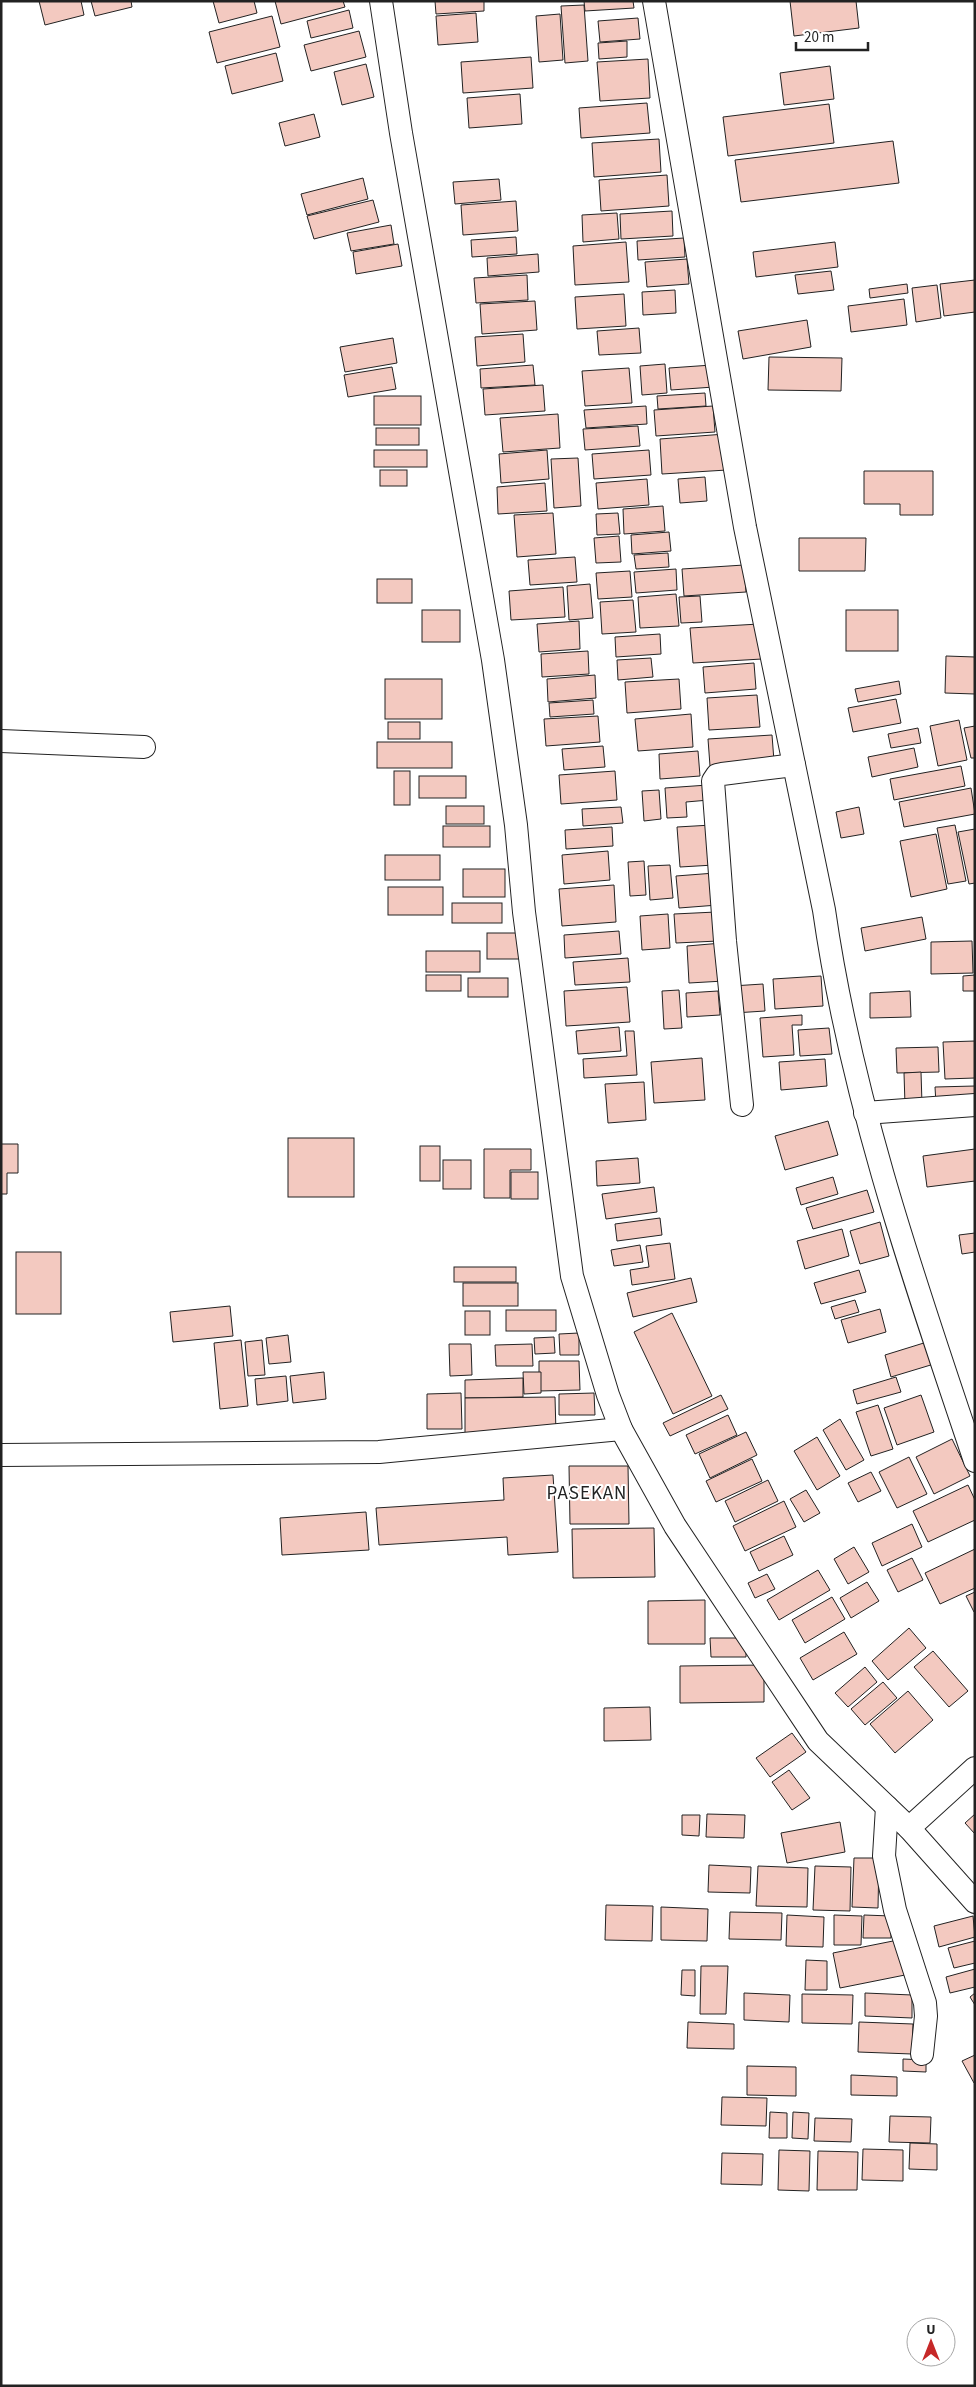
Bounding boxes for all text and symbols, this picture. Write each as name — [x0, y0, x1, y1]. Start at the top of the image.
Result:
scale bar — [796, 20, 868, 52]
text: 20 m — [804, 27, 834, 48]
district label: PASEKAN — [547, 1480, 627, 1507]
north arrow — [906, 2317, 956, 2367]
text: U — [926, 2320, 936, 2340]

